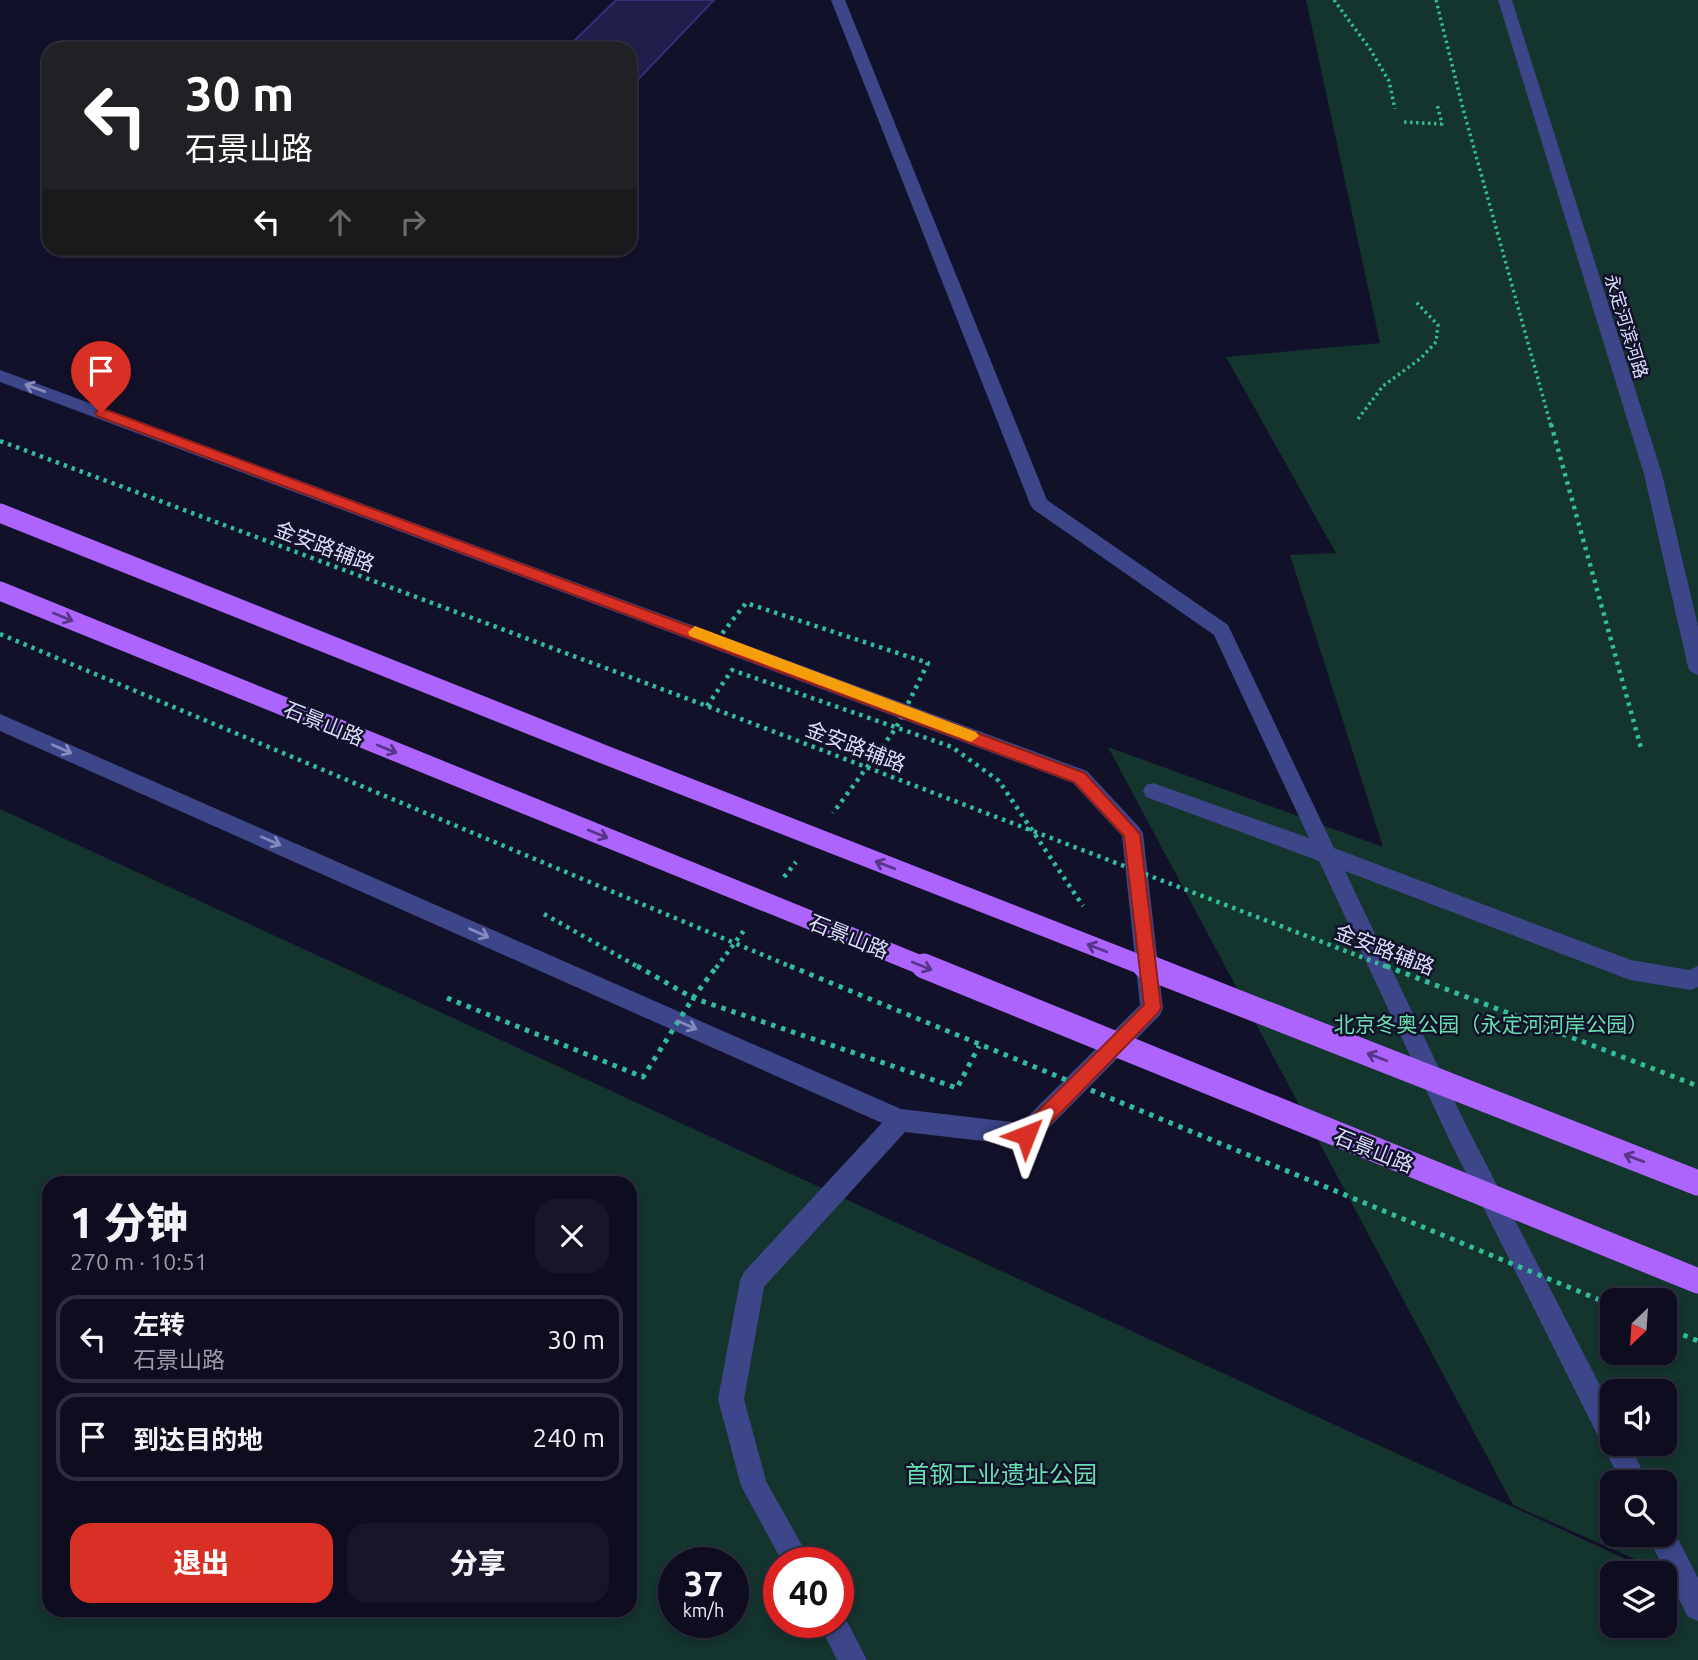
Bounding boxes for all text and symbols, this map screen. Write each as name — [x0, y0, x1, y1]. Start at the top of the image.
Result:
text: 30 m — [185, 65, 294, 120]
icon: left — [70, 70, 161, 161]
text: 石景山路 — [185, 130, 313, 166]
icon: left — [248, 203, 286, 241]
icon: ahead — [321, 203, 359, 241]
icon: right — [394, 203, 432, 241]
street label: 永定河滨河路 — [1602, 271, 1652, 381]
pin — [71, 341, 131, 413]
icon: arrive — [82, 352, 120, 390]
one-way arrow — [25, 381, 47, 394]
street label: 金安路辅路 — [272, 516, 378, 576]
one-way arrow — [52, 611, 74, 624]
street label: 石景山路 — [281, 696, 367, 750]
street label: 金安路辅路 — [803, 716, 909, 776]
one-way arrow — [51, 743, 73, 756]
one-way arrow — [376, 743, 398, 756]
one-way arrow — [587, 829, 608, 842]
one-way arrow — [259, 835, 281, 848]
one-way arrow — [874, 857, 896, 870]
street label: 石景山路 — [806, 909, 892, 963]
street label: 金安路辅路 — [1332, 919, 1438, 979]
one-way arrow — [467, 927, 489, 940]
one-way arrow — [1086, 940, 1108, 953]
one-way arrow — [911, 961, 933, 974]
park label: 北京冬奥公园（永定河河岸公园） — [1334, 1012, 1649, 1036]
one-way arrow — [675, 1019, 697, 1032]
one-way arrow — [1367, 1050, 1388, 1063]
position arrow — [989, 1098, 1063, 1172]
street label: 石景山路 — [1331, 1123, 1417, 1177]
one-way arrow — [1624, 1151, 1646, 1164]
text: 1 分钟 — [70, 1199, 188, 1246]
button: close — [535, 1199, 609, 1273]
text: 270 m · 10:51 — [70, 1249, 208, 1274]
north arrow — [1600, 1288, 1676, 1365]
map controls — [1600, 1288, 1677, 1638]
text: 左转 — [133, 1310, 185, 1339]
icon: left — [74, 1320, 112, 1358]
text: 30 m — [547, 1325, 605, 1354]
text: 石景山路 — [133, 1347, 225, 1372]
button: sound — [1600, 1379, 1677, 1456]
icon: arrive — [74, 1418, 112, 1456]
text: 240 m — [533, 1423, 605, 1452]
text: 到达目的地 — [133, 1425, 263, 1454]
park label: 首钢工业遗址公园 — [905, 1461, 1097, 1488]
button: search — [1600, 1470, 1677, 1547]
button: 退出 — [70, 1523, 333, 1603]
button: 分享 — [347, 1523, 609, 1603]
speed limit sign: 40 — [763, 1547, 854, 1638]
button: layers — [1600, 1561, 1677, 1638]
text: 37 — [684, 1563, 723, 1603]
text: km/h — [683, 1600, 724, 1620]

